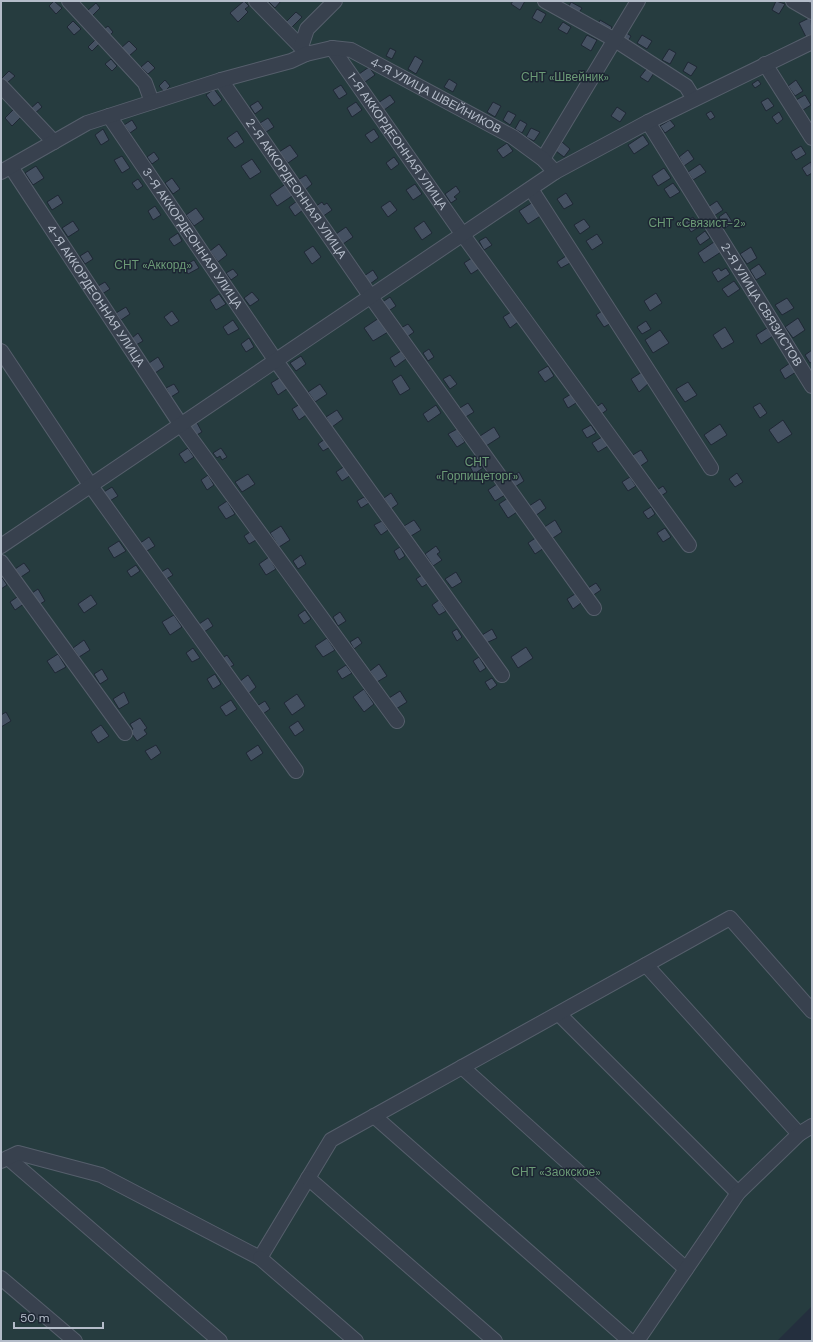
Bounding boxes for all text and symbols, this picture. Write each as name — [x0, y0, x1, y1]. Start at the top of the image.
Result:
street label: 4-Я УЛИЦА ШВЕЙНИКОВ — [368, 54, 504, 137]
park label: СНТ «Швейник» — [521, 69, 609, 85]
street label: 1-Я АККОРДЕОННАЯ УЛИЦА — [344, 70, 451, 213]
street label: 2-Я АККОРДЕОННАЯ УЛИЦА — [242, 115, 350, 262]
street label: 3-Я АККОРДЕОННАЯ УЛИЦА — [139, 165, 246, 312]
park label: СНТ «Связист-2» — [648, 215, 746, 231]
street label: 4-Я АККОРДЕОННАЯ УЛИЦА — [43, 221, 148, 370]
street label: 2-Я УЛИЦА СВЯЗИСТОВ — [717, 240, 806, 369]
park label: СНТ «Аккорд» — [114, 257, 192, 273]
park label: СНТ «Горпищеторг» — [436, 454, 518, 484]
park label: СНТ «Заокское» — [511, 1164, 601, 1180]
scale bar — [14, 1304, 103, 1330]
text: 50 m — [20, 1310, 49, 1326]

